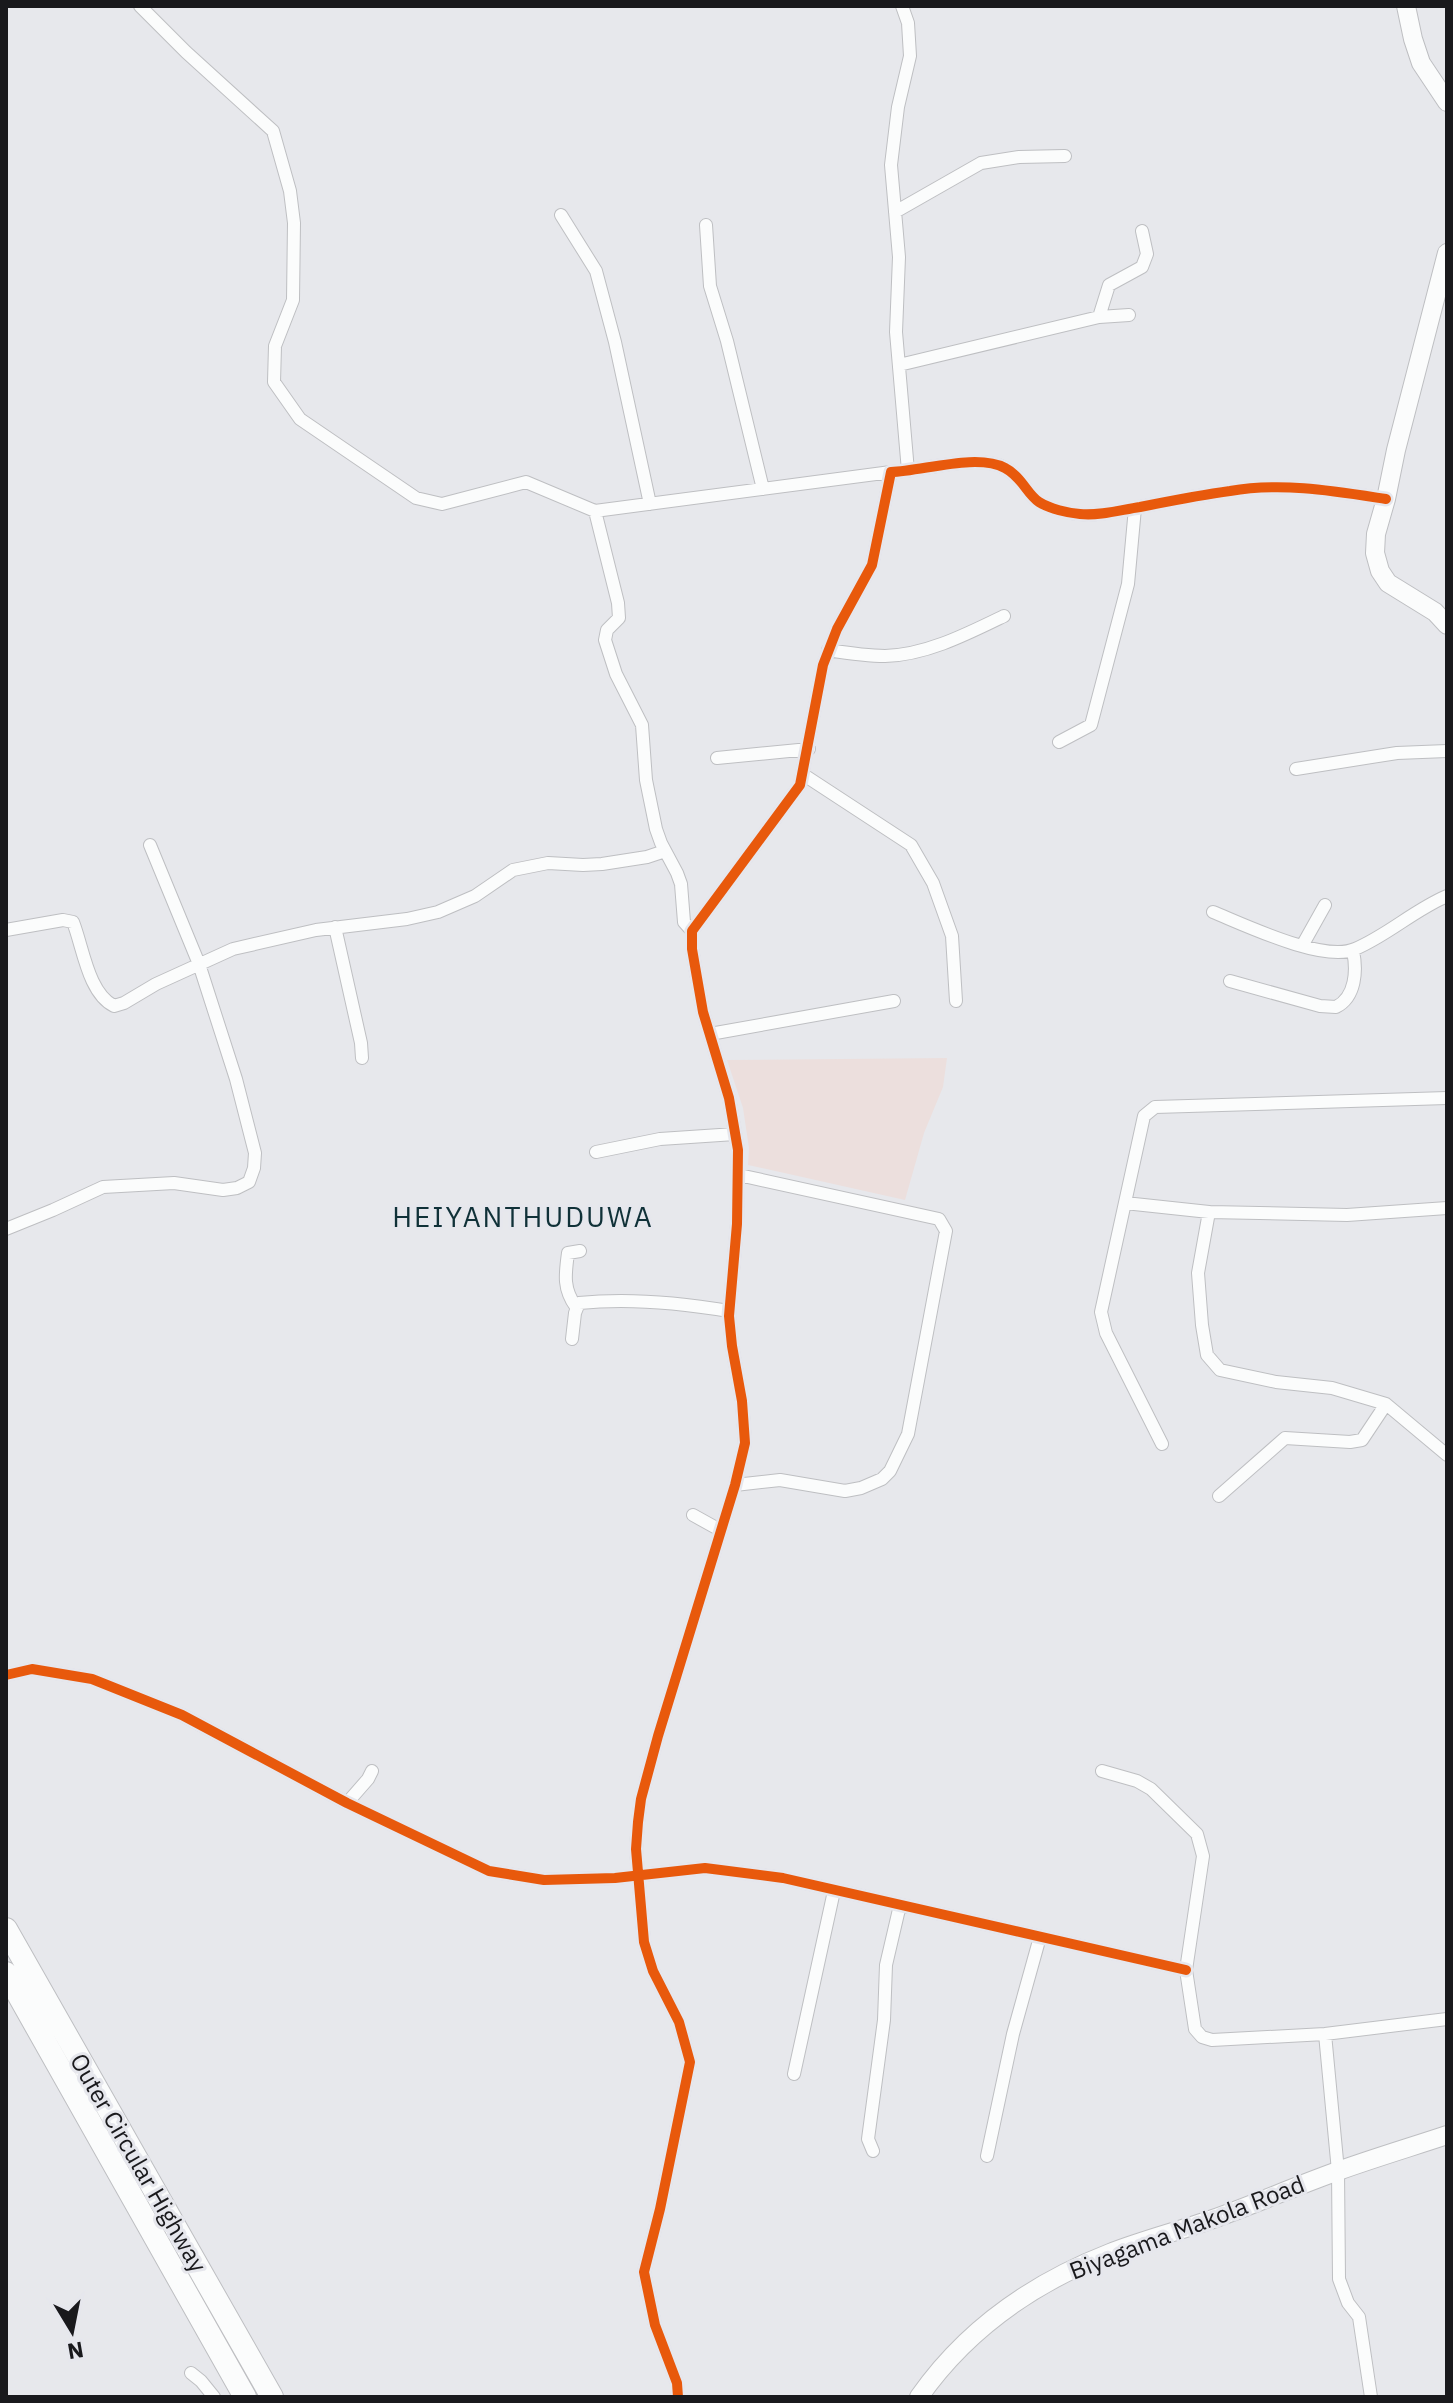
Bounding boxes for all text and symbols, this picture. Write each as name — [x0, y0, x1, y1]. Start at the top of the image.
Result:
district label: HEIYANTHUDUWA — [392, 1198, 654, 1235]
street label: Outer Circular Highway — [63, 2047, 215, 2278]
street label: Biyagama Makola Road — [1065, 2167, 1309, 2287]
north arrow — [32, 2291, 112, 2371]
text: N — [65, 2336, 86, 2367]

